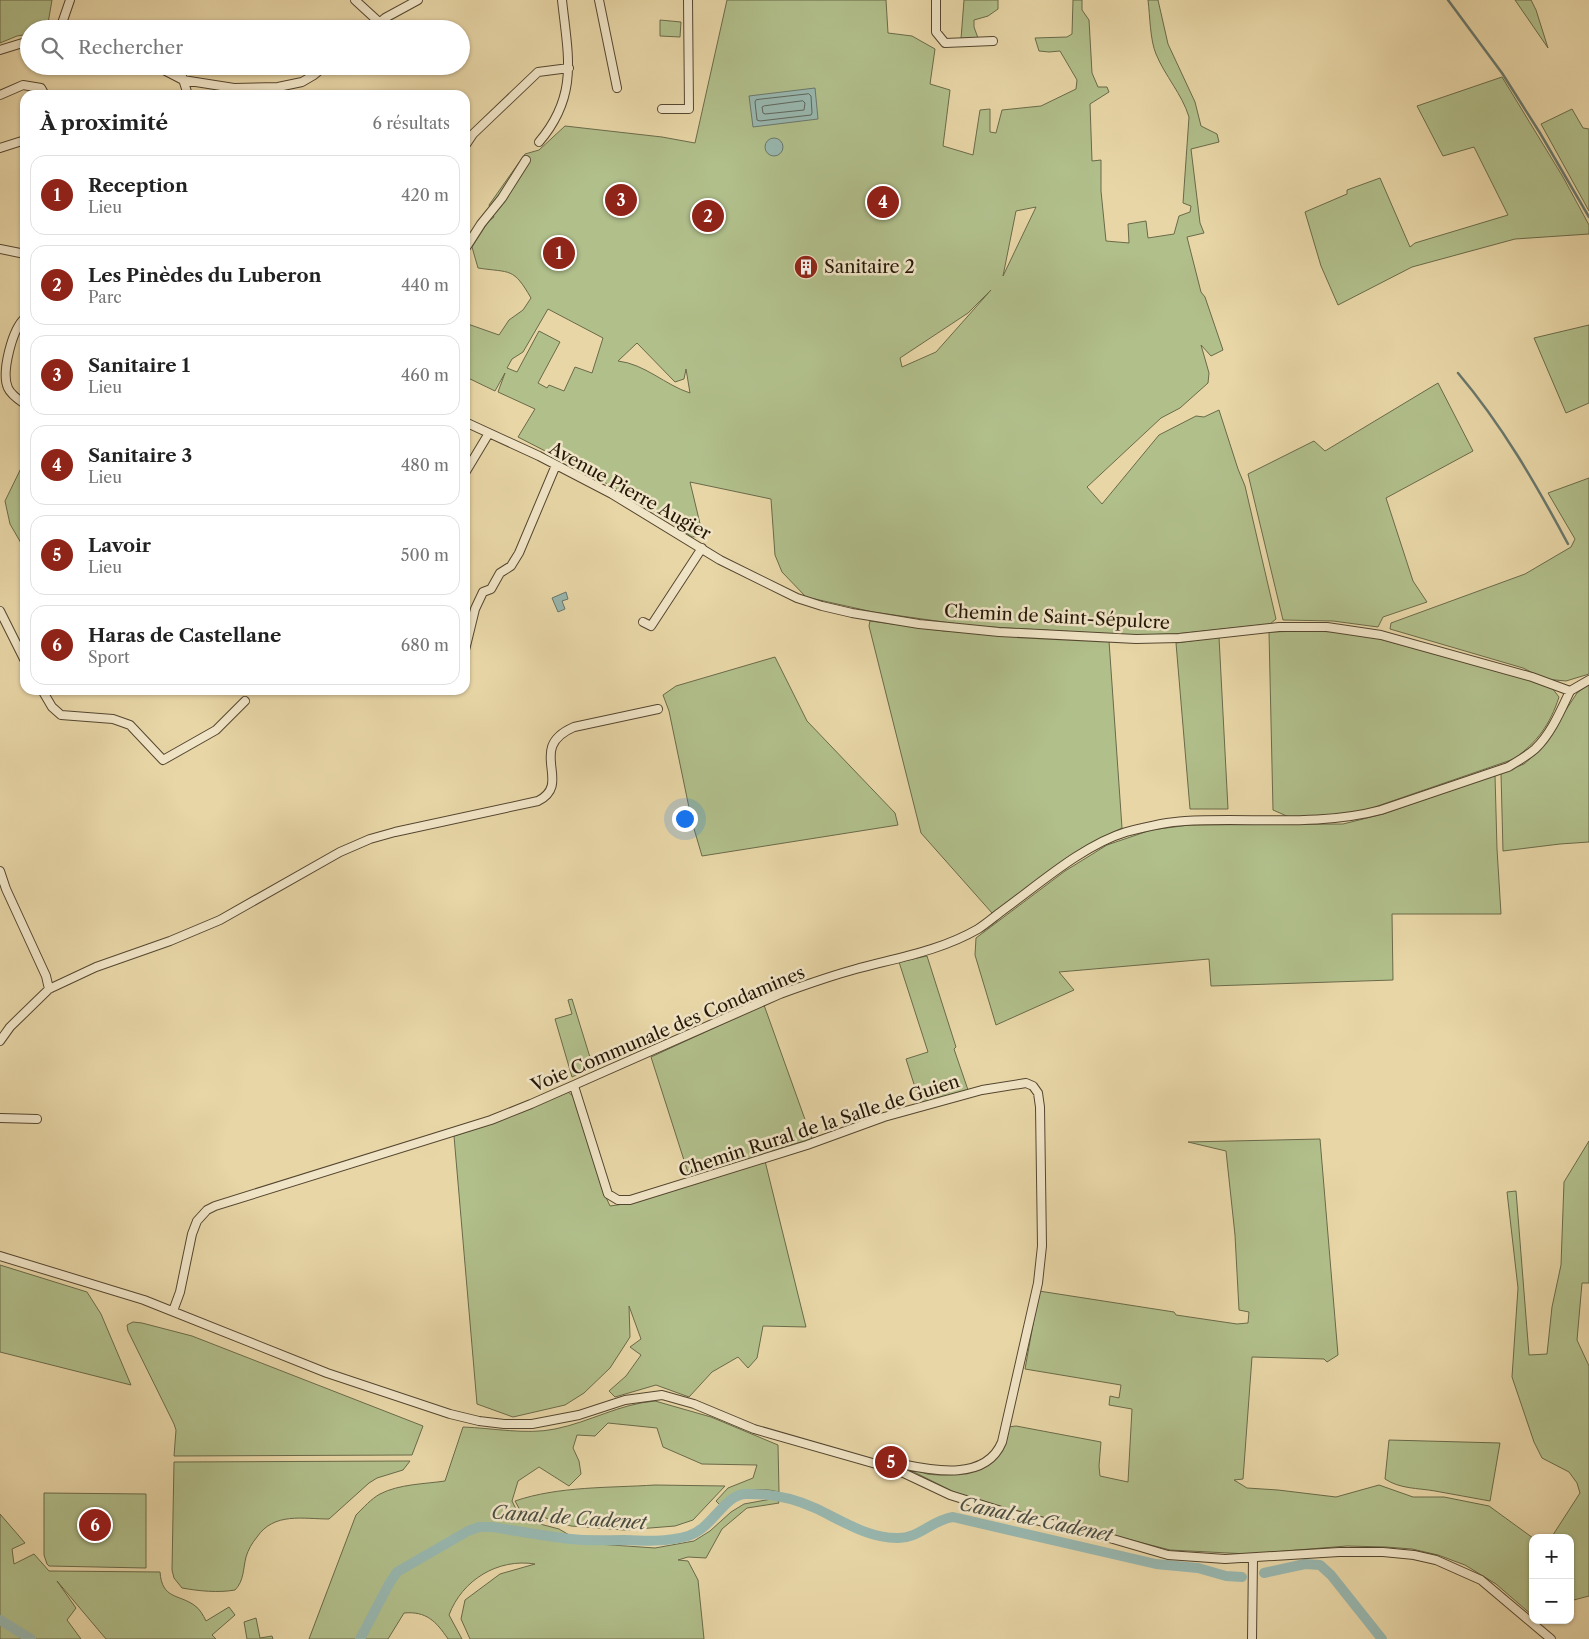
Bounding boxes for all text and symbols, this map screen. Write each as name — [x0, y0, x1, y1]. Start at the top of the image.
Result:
search box — [20, 20, 470, 75]
icon: search — [38, 34, 66, 62]
text: Rechercher — [78, 36, 183, 59]
text: À proximité — [40, 110, 168, 135]
text: 6 résultats — [373, 113, 450, 133]
text: Reception — [88, 174, 188, 197]
pin: 3 — [605, 181, 637, 219]
pin: 4 — [867, 183, 899, 221]
text: 1 — [53, 185, 61, 205]
text: 420 m — [401, 185, 449, 205]
text: Lieu — [88, 197, 122, 217]
pin: 2 — [692, 197, 724, 235]
pin: 1 — [543, 234, 575, 272]
building icon: Sanitaire 2 — [793, 254, 819, 280]
place label: Sanitaire 2 — [824, 256, 915, 278]
text: Les Pinèdes du Luberon — [88, 264, 322, 287]
text: 2 — [52, 275, 62, 295]
text: 440 m — [401, 275, 449, 295]
text: Parc — [88, 287, 122, 307]
text: Sanitaire 1 — [88, 354, 190, 377]
text: 3 — [52, 365, 62, 385]
text: 460 m — [401, 365, 449, 385]
text: Lieu — [88, 377, 122, 397]
street label: Avenue Pierre Augier — [544, 437, 715, 545]
text: Sanitaire 3 — [88, 444, 192, 467]
text: 4 — [52, 455, 62, 475]
text: 480 m — [401, 455, 449, 475]
text: Lieu — [88, 467, 122, 487]
text: Lavoir — [88, 534, 151, 557]
text: 5 — [53, 545, 61, 565]
text: 500 m — [401, 545, 449, 565]
text: Lieu — [88, 557, 122, 577]
street label: Chemin de Saint-Sépulcre — [943, 600, 1171, 634]
text: Haras de Castellane — [88, 624, 281, 647]
text: 6 — [52, 635, 62, 655]
text: 680 m — [401, 635, 449, 655]
text: Sport — [88, 647, 130, 667]
your location — [672, 806, 698, 832]
street label: Voie Communale des Condamines — [527, 961, 808, 1097]
street label: Chemin Rural de la Salle de Guien — [676, 1070, 962, 1182]
pin: 5 — [875, 1443, 907, 1481]
water label: Canal de Cadenet — [957, 1492, 1116, 1547]
water label: Canal de Cadenet — [491, 1501, 649, 1534]
pin: 6 — [79, 1506, 111, 1544]
map controls — [1529, 1534, 1574, 1624]
button: + — [1529, 1534, 1574, 1579]
button: − — [1529, 1579, 1574, 1624]

